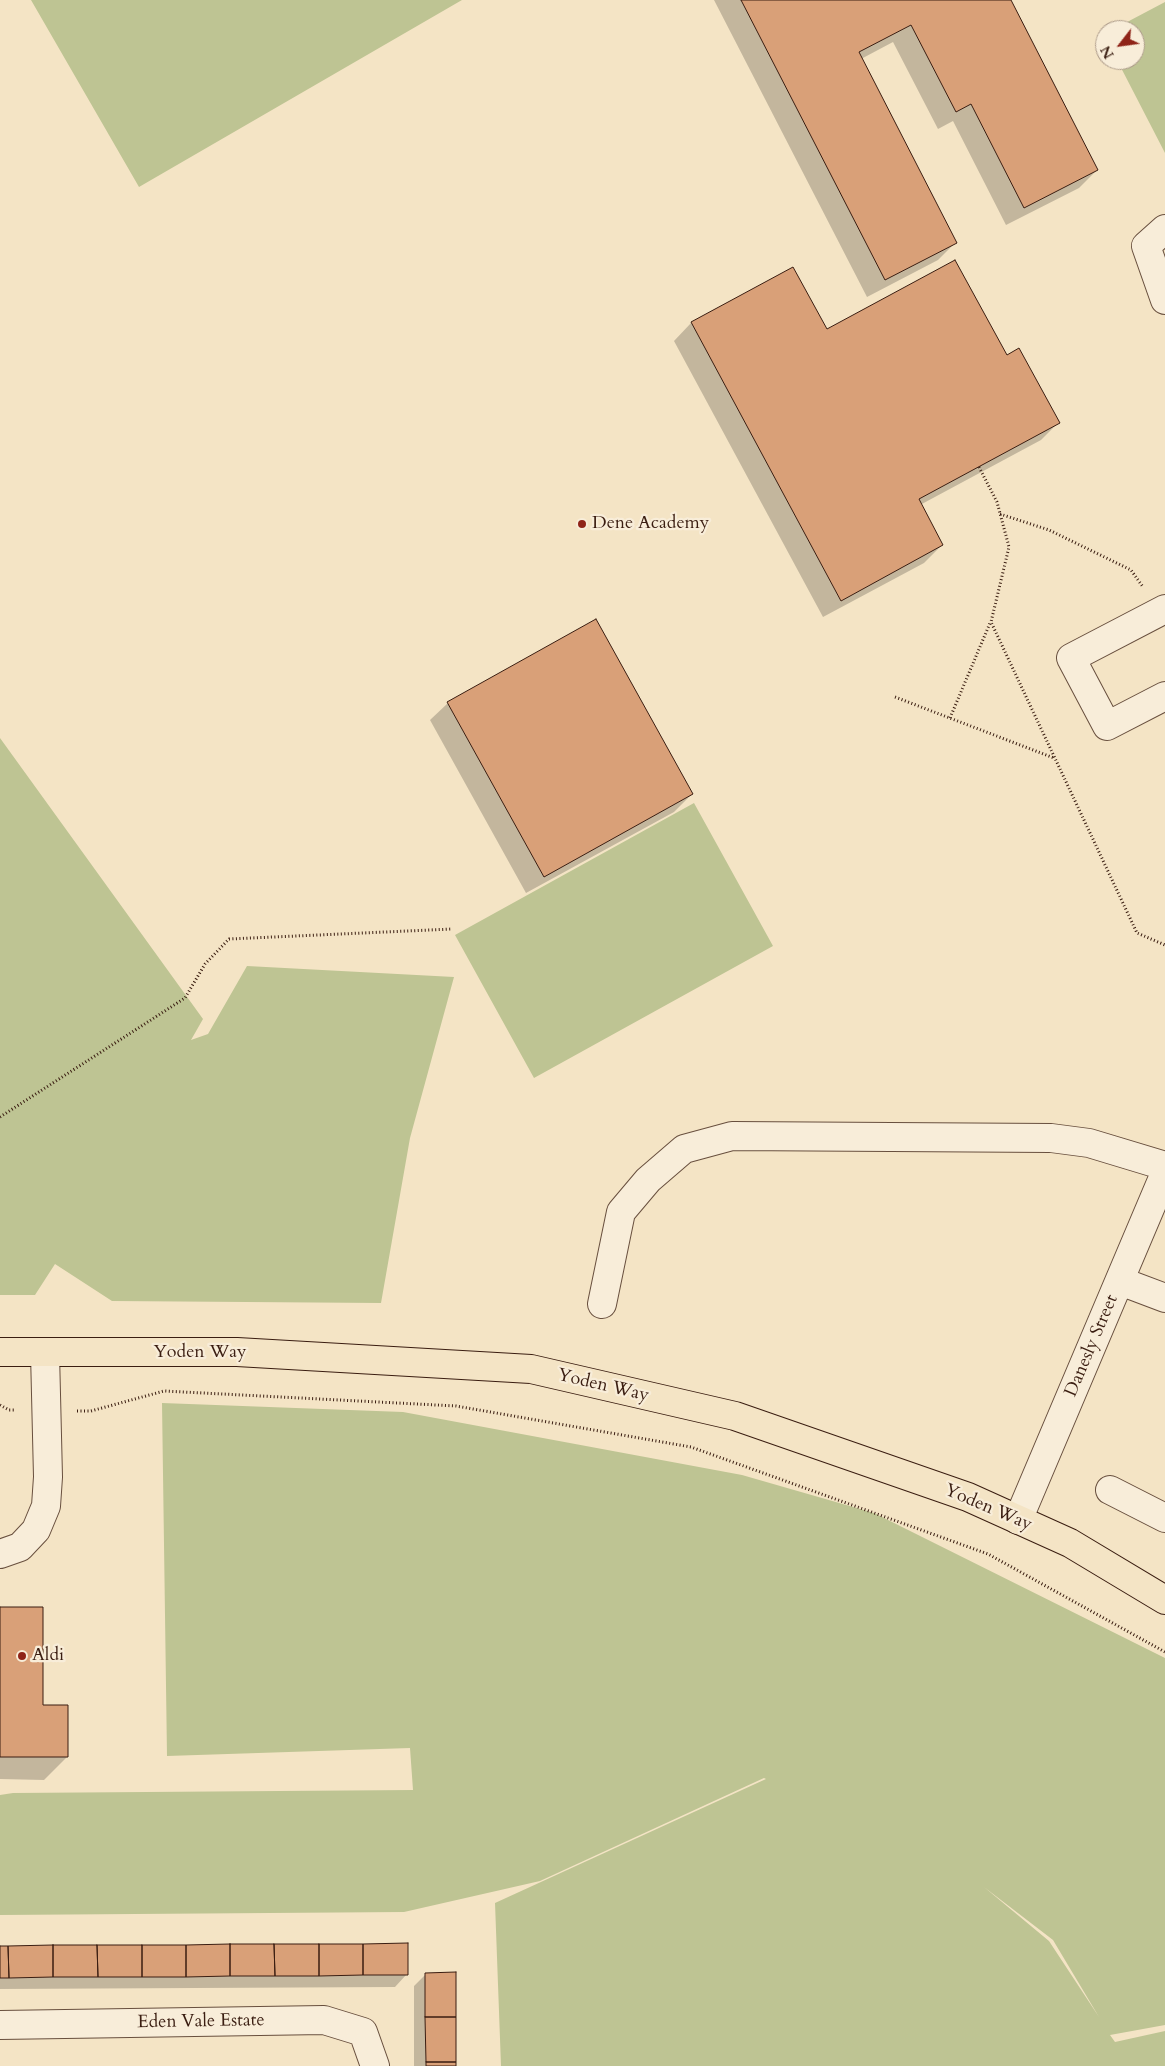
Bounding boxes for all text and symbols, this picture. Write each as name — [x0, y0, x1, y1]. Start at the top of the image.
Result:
north arrow — [1095, 20, 1145, 70]
text: N — [1096, 42, 1119, 62]
place label: Dene Academy — [592, 513, 709, 535]
marker: Dene Academy — [576, 518, 588, 530]
street label: Danesly Street — [1061, 1292, 1123, 1400]
street label: Yoden Way — [153, 1342, 247, 1364]
street label: Yoden Way — [555, 1365, 651, 1407]
street label: Yoden Way — [941, 1480, 1035, 1536]
place label: Aldi — [32, 1645, 64, 1667]
marker: Aldi — [16, 1650, 28, 1662]
street label: Eden Vale Estate — [137, 2010, 265, 2034]

